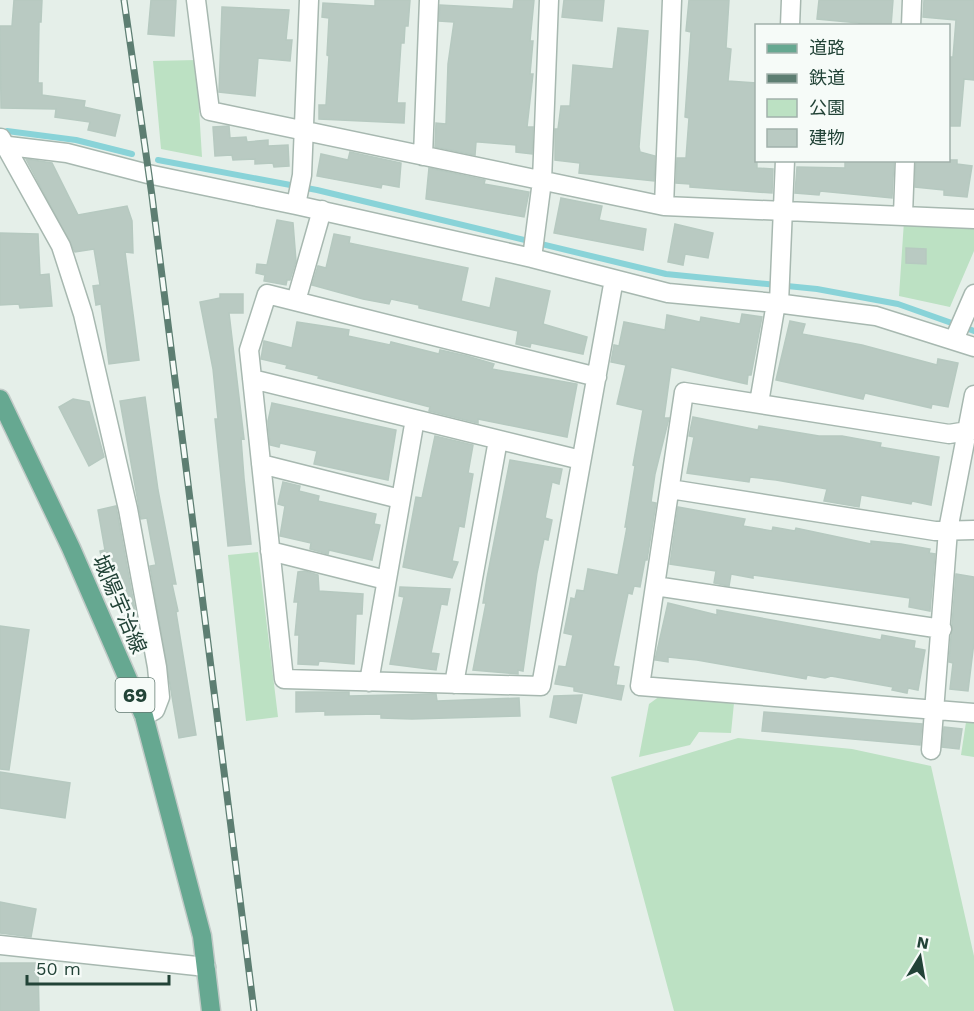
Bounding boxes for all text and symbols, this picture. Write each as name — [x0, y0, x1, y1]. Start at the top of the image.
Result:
legend — [755, 24, 950, 162]
text: 道路 — [809, 37, 845, 58]
text: 鉄道 — [809, 67, 845, 88]
text: 公園 — [809, 97, 845, 118]
text: 建物 — [809, 127, 845, 148]
street label: 城陽宇治線 — [88, 551, 152, 657]
road number: 69 — [116, 678, 154, 712]
north arrow — [890, 927, 950, 987]
text: N — [915, 932, 930, 953]
scale bar — [27, 948, 170, 986]
text: 50 m — [36, 958, 81, 979]

